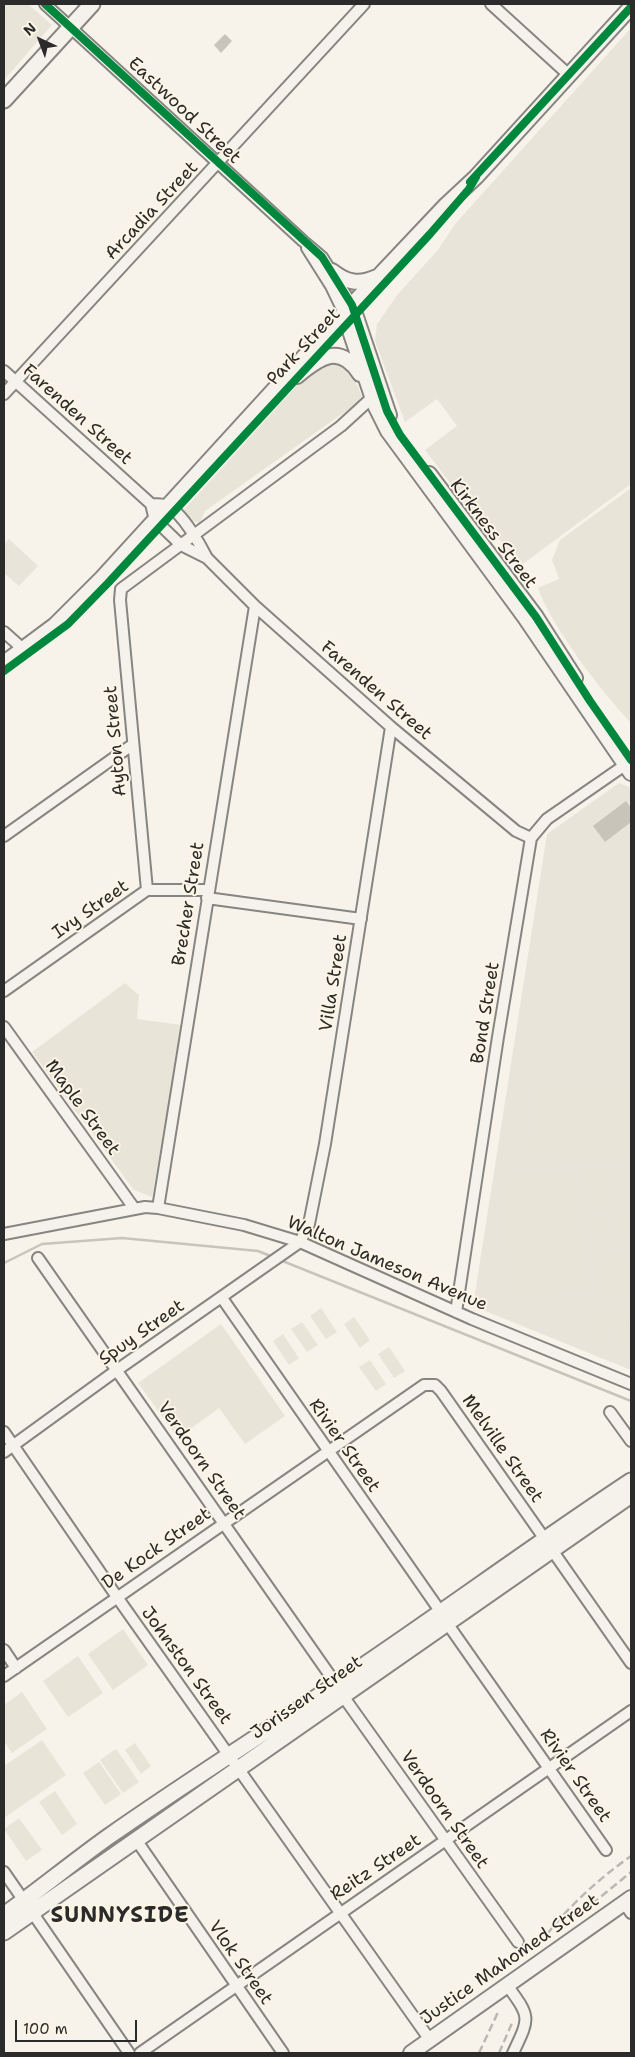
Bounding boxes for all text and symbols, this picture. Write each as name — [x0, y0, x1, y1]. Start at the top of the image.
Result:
north arrow — [15, 15, 65, 65]
text: N — [20, 19, 40, 39]
street label: Eastwood Street — [123, 53, 245, 169]
street label: Arcadia Street — [101, 157, 203, 265]
street label: Park Street — [263, 304, 345, 390]
street label: Farenden Street — [18, 360, 136, 470]
street label: Kirkness Street — [445, 475, 541, 593]
street label: Farenden Street — [316, 637, 436, 745]
street label: Ayton Street — [100, 685, 132, 797]
street label: Brecher Street — [169, 840, 209, 968]
street label: Ivy Street — [49, 876, 133, 944]
street label: Villa Street — [316, 933, 352, 1033]
street label: Bond Street — [467, 961, 505, 1065]
street label: Maple Street — [40, 1056, 124, 1160]
street label: Walton Jameson Avenue — [284, 1212, 490, 1316]
street label: Spuy Street — [95, 1296, 189, 1370]
street label: Melville Street — [457, 1391, 547, 1507]
street label: Rivier Street — [304, 1395, 384, 1497]
street label: Verdoorn Street — [152, 1398, 250, 1524]
street label: De Kock Street — [98, 1504, 216, 1594]
street label: Johnston Street — [136, 1603, 236, 1729]
street label: Jorissen Street — [247, 1652, 367, 1744]
street label: Rivier Street — [535, 1725, 615, 1827]
street label: Verdoorn Street — [395, 1747, 493, 1873]
street label: Reitz Street — [327, 1830, 425, 1906]
street label: Justice Mahomed Street — [417, 1890, 603, 2030]
district label: SUNNYSIDE — [49, 1903, 191, 1929]
street label: Vlok Street — [203, 1917, 277, 2009]
scale bar — [18, 2010, 140, 2042]
text: 100 m — [23, 2019, 68, 2039]

